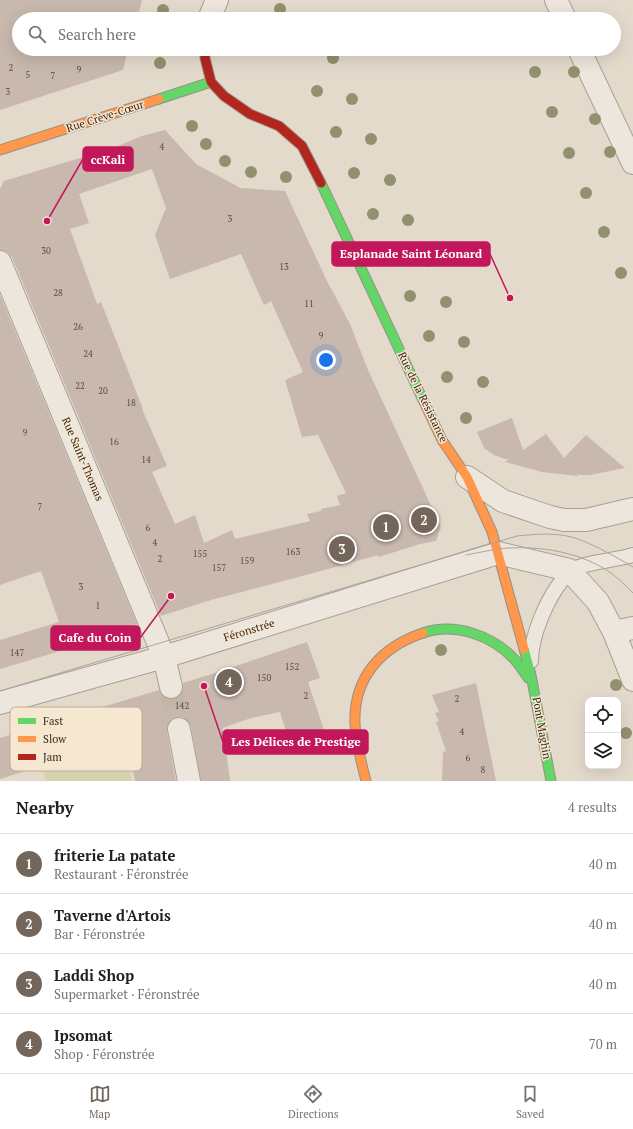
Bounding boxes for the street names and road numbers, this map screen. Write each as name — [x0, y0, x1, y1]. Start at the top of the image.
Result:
street label: Rue Crève-Cœur — [64, 97, 146, 135]
street label: Rue de la Résistance — [395, 349, 451, 445]
street label: Rue Saint-Thomas — [59, 415, 107, 503]
street label: Féronstrée — [222, 615, 277, 644]
street label: Pont Maghin — [530, 696, 554, 761]

